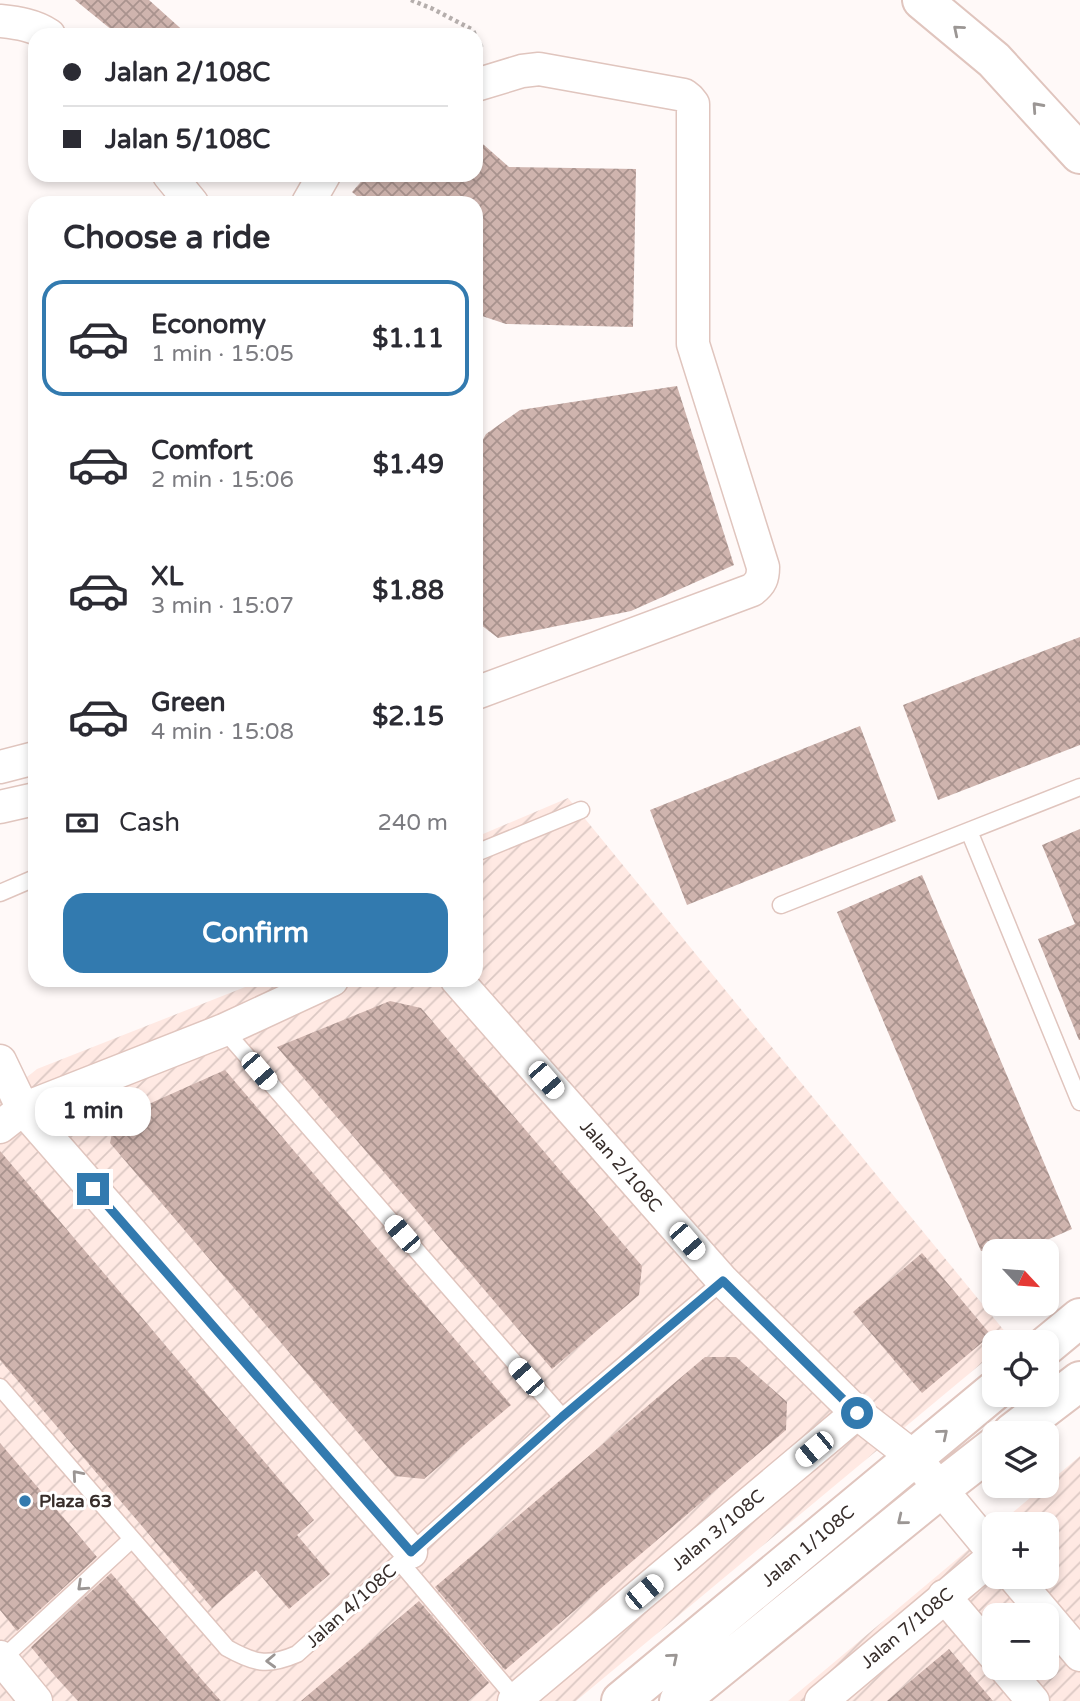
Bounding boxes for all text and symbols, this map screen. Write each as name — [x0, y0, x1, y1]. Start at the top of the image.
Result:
one-way arrow — [954, 26, 967, 38]
text: Jalan 2/108C — [105, 57, 270, 88]
one-way arrow — [1033, 102, 1045, 115]
text: Jalan 5/108C — [105, 124, 270, 155]
text: Choose a ride — [63, 219, 270, 257]
icon: car — [67, 307, 130, 370]
text: Economy — [151, 309, 266, 340]
text: $1.11 — [372, 323, 444, 354]
text: 1 min · 15:05 — [151, 340, 294, 368]
icon: car — [67, 433, 130, 496]
text: Comfort — [151, 435, 253, 466]
text: $1.49 — [373, 449, 444, 480]
text: 2 min · 15:06 — [151, 466, 294, 494]
icon: car — [67, 559, 130, 622]
text: XL — [151, 561, 183, 592]
text: $1.88 — [372, 575, 444, 606]
text: 3 min · 15:07 — [151, 592, 294, 620]
icon: car — [67, 685, 130, 748]
text: Green — [151, 687, 226, 718]
text: $2.15 — [372, 701, 444, 732]
text: 4 min · 15:08 — [151, 718, 294, 746]
icon: cash — [63, 804, 101, 842]
text: Cash — [119, 807, 180, 838]
text: 240 m — [378, 809, 448, 837]
button: Confirm — [63, 893, 448, 973]
car — [238, 1048, 281, 1094]
car — [525, 1057, 568, 1103]
callout: 1 min — [35, 1088, 151, 1136]
text: 1 min — [62, 1097, 124, 1125]
street label: Jalan 2/108C — [575, 1116, 667, 1216]
route end — [77, 1173, 109, 1205]
car — [381, 1211, 424, 1257]
car — [666, 1218, 709, 1264]
north arrow — [982, 1239, 1059, 1316]
map controls — [982, 1239, 1059, 1680]
button: locate — [982, 1330, 1059, 1407]
car — [505, 1354, 548, 1400]
route start — [841, 1397, 873, 1429]
button: layers — [982, 1421, 1059, 1498]
car — [792, 1427, 837, 1471]
one-way arrow — [934, 1430, 947, 1442]
one-way arrow — [73, 1470, 85, 1483]
street label: Jalan 3/108C — [667, 1485, 769, 1575]
place label: Plaza 63 — [39, 1490, 112, 1512]
marker: Plaza 63 — [17, 1493, 33, 1509]
street label: Jalan 1/108C — [757, 1501, 859, 1591]
one-way arrow — [898, 1512, 911, 1524]
button: + — [982, 1512, 1059, 1589]
street label: Jalan 4/108C — [301, 1560, 401, 1652]
car — [622, 1570, 667, 1614]
one-way arrow — [77, 1577, 90, 1590]
street label: Jalan 7/108C — [856, 1583, 958, 1673]
button: − — [982, 1603, 1059, 1680]
one-way arrow — [265, 1653, 276, 1668]
one-way arrow — [666, 1653, 678, 1666]

